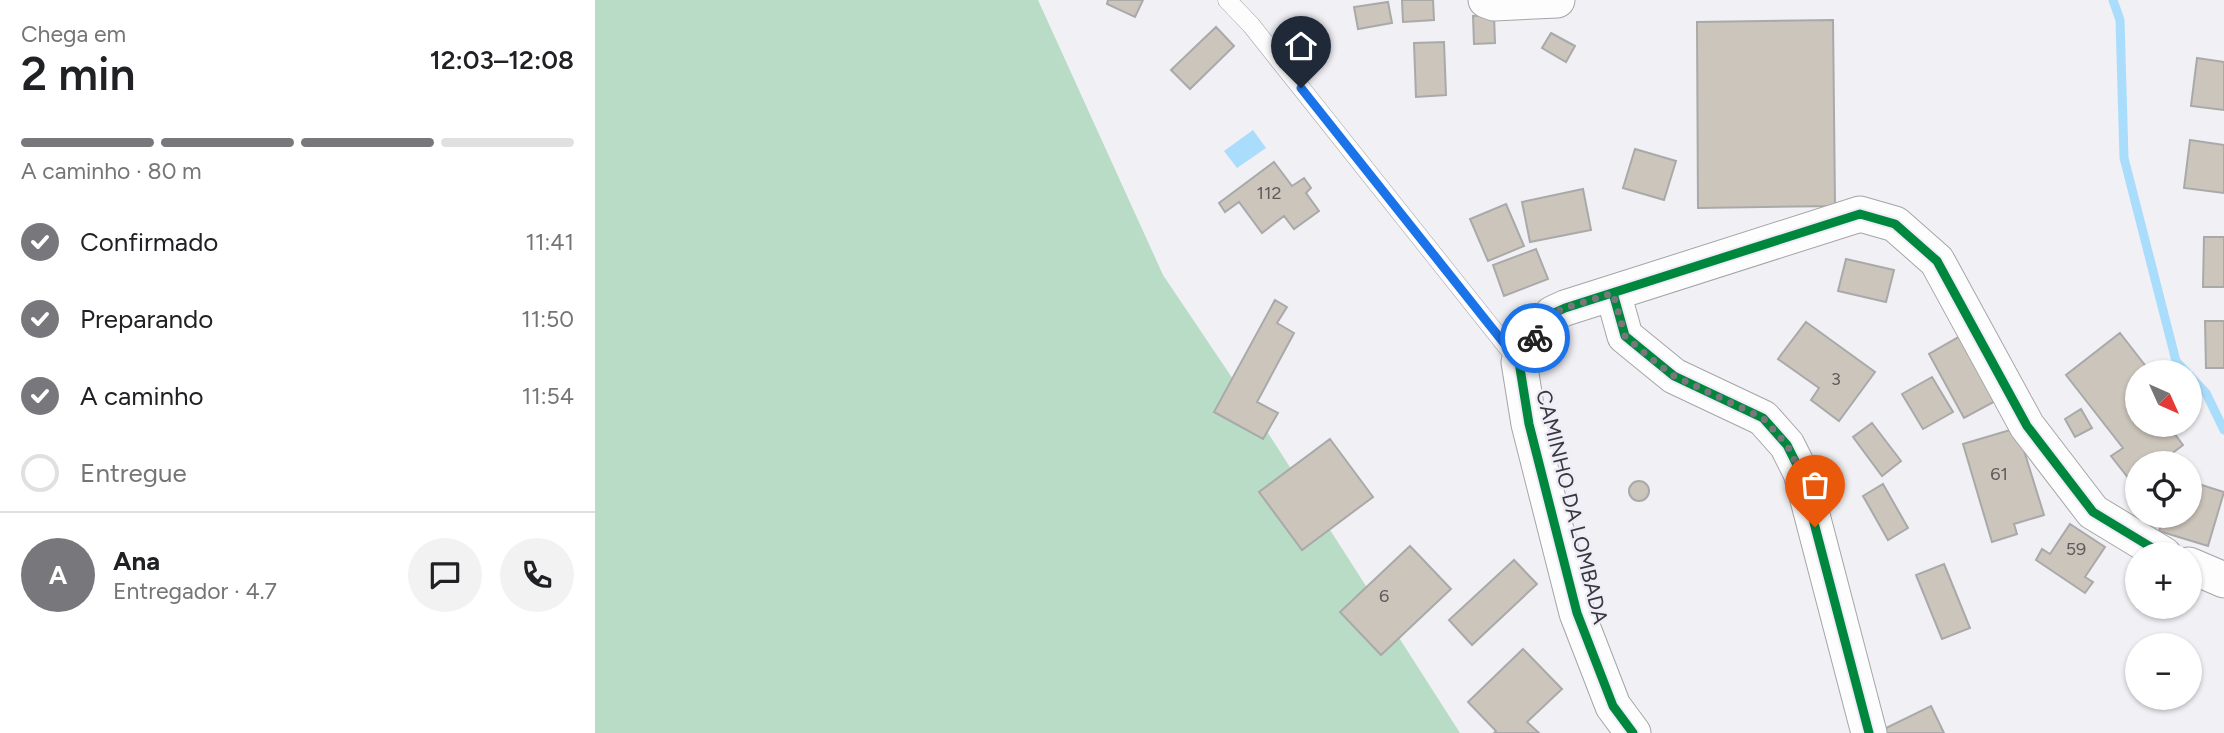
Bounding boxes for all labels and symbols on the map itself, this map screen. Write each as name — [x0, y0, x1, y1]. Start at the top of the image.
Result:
pin — [1271, 16, 1331, 88]
house number: 112 — [1257, 182, 1281, 204]
courier — [1500, 303, 1570, 373]
north arrow — [2125, 360, 2201, 438]
house number: 3 — [1831, 368, 1841, 390]
street label: CAMINHO DA LOMBADA — [1531, 387, 1614, 627]
pin — [1785, 455, 1845, 527]
house number: 61 — [1990, 463, 2008, 485]
house number: 59 — [2066, 538, 2086, 560]
house number: 6 — [1379, 585, 1389, 607]

